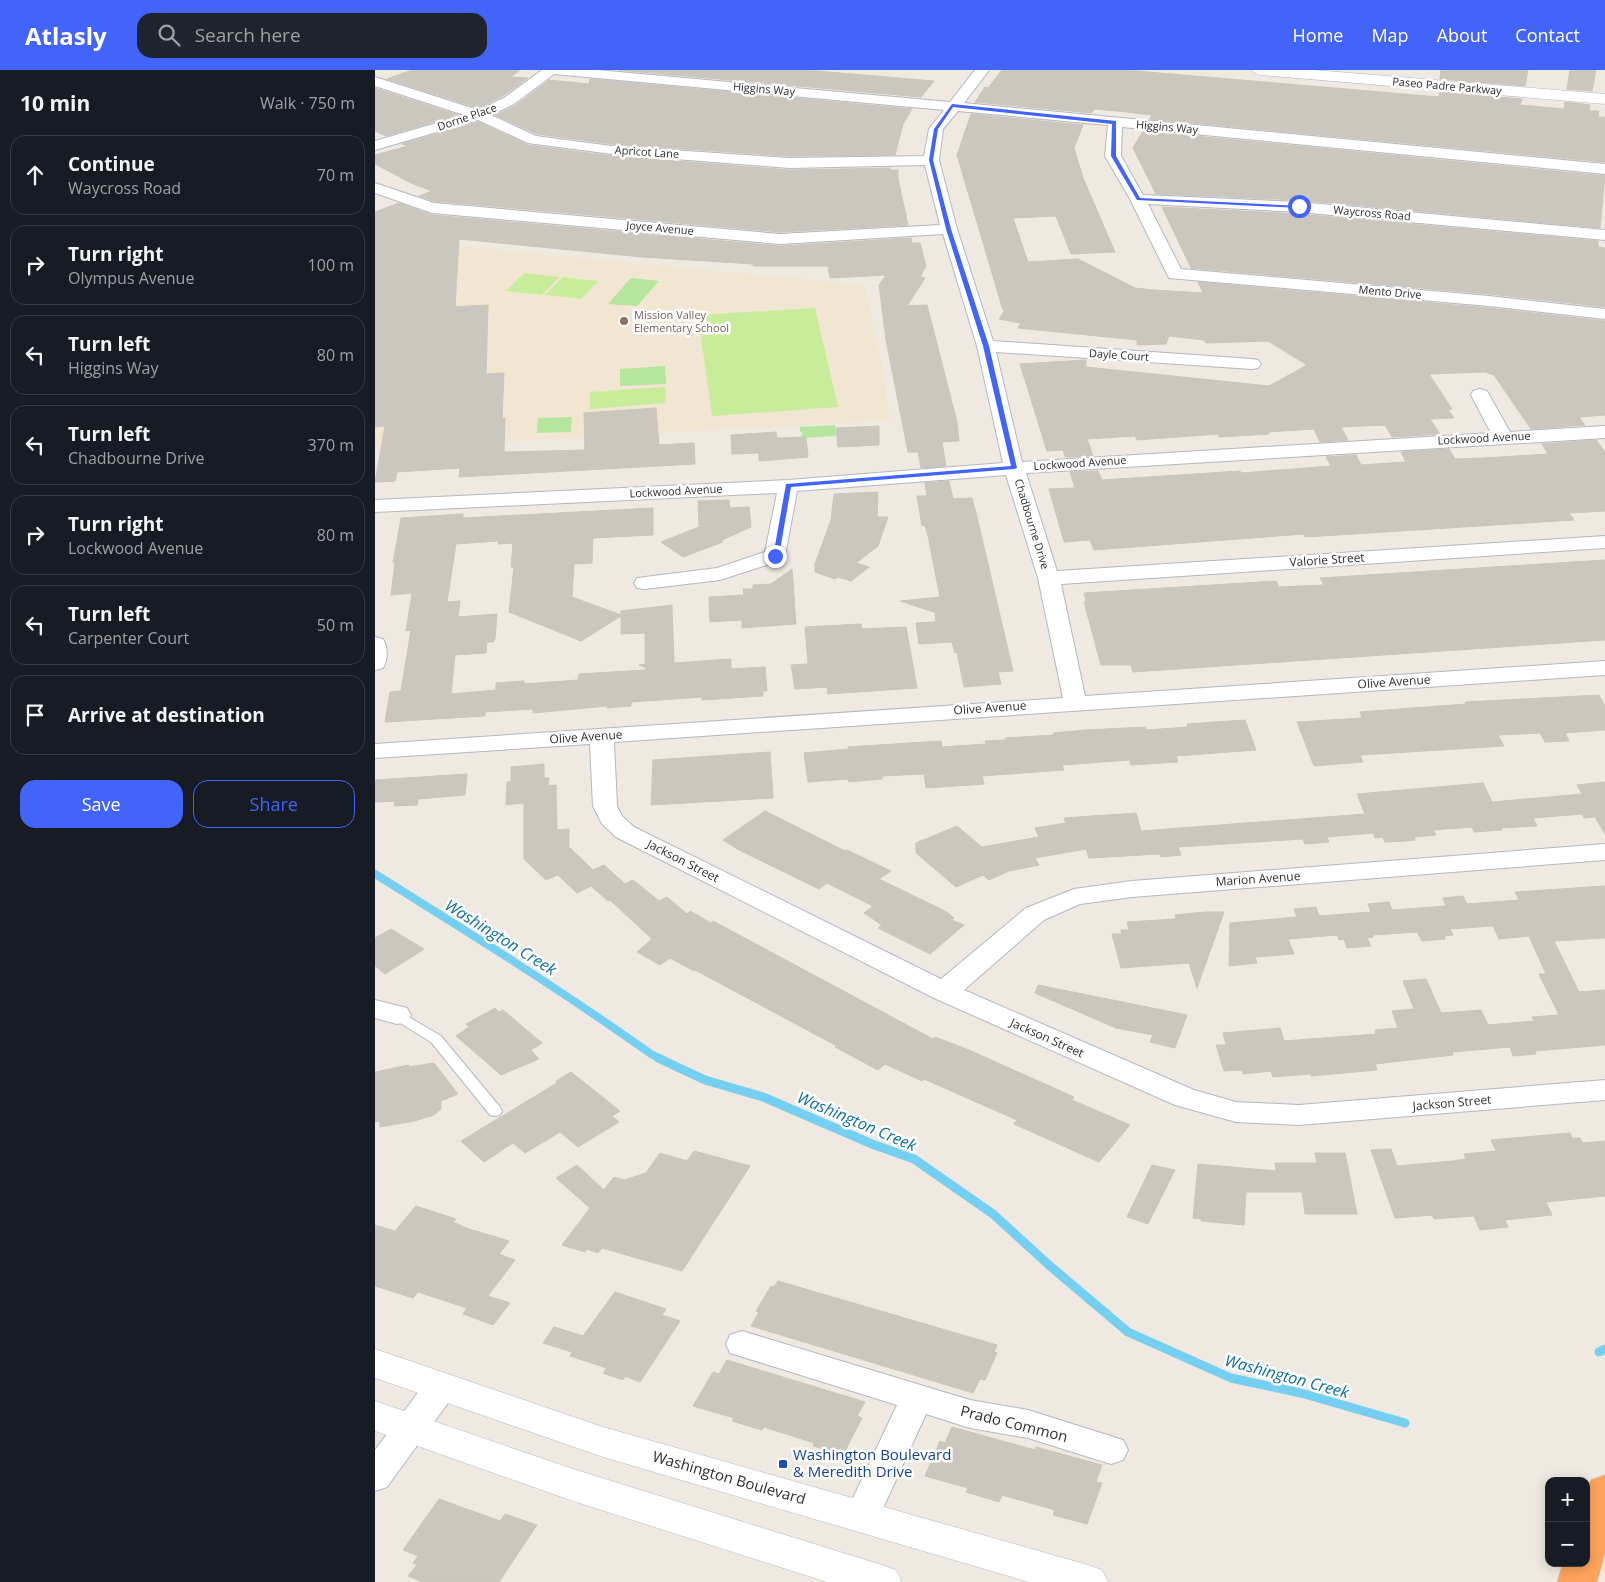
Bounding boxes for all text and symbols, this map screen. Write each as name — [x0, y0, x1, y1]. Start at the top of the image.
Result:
search box — [137, 13, 487, 58]
text: Atlasly — [25, 19, 107, 52]
icon: search — [155, 21, 183, 49]
text: Search here — [195, 22, 301, 48]
text: Home — [1293, 23, 1343, 47]
text: Map — [1371, 23, 1409, 47]
text: About — [1437, 23, 1487, 47]
text: Contact — [1515, 23, 1580, 47]
street label: Paseo Padre Parkway — [1392, 73, 1503, 98]
street label: Higgins Way — [732, 78, 796, 99]
text: 10 min — [20, 89, 90, 117]
text: Walk · 750 m — [260, 92, 355, 114]
street label: Dorne Place — [435, 99, 499, 134]
street label: Higgins Way — [1135, 116, 1199, 137]
street label: Apricot Lane — [614, 142, 680, 161]
text: Continue — [68, 151, 155, 177]
icon: ahead — [21, 161, 49, 189]
text: 70 m — [317, 164, 354, 186]
text: Waycross Road — [68, 177, 181, 199]
route start — [1288, 195, 1311, 218]
street label: Waycross Road — [1333, 202, 1411, 223]
street label: Joyce Avenue — [625, 217, 694, 238]
text: Turn right — [68, 241, 163, 267]
icon: right — [21, 251, 49, 279]
text: 100 m — [308, 254, 354, 276]
text: Olympus Avenue — [68, 267, 194, 289]
street label: Mento Drive — [1358, 281, 1422, 302]
place label: Mission Valley Elementary School — [634, 307, 729, 335]
marker: Mission Valley Elementary School — [618, 315, 630, 327]
text: Turn left — [68, 331, 150, 357]
icon: left — [21, 341, 49, 369]
text: 80 m — [317, 344, 354, 366]
street label: Dayle Court — [1089, 345, 1150, 364]
text: Higgins Way — [68, 357, 159, 379]
text: Turn left — [68, 421, 150, 447]
street label: Lockwood Avenue — [1437, 428, 1531, 447]
icon: left — [21, 431, 49, 459]
text: 370 m — [308, 434, 354, 456]
text: Chadbourne Drive — [68, 447, 204, 469]
street label: Lockwood Avenue — [1033, 452, 1127, 473]
street label: Chadbourne Drive — [1012, 477, 1053, 571]
street label: Lockwood Avenue — [629, 481, 723, 500]
text: Turn right — [68, 511, 163, 537]
icon: right — [21, 521, 49, 549]
text: 80 m — [317, 524, 354, 546]
text: Lockwood Avenue — [68, 537, 203, 559]
route end — [764, 545, 787, 568]
street label: Valorie Street — [1289, 548, 1365, 571]
text: Turn left — [68, 601, 150, 627]
icon: left — [21, 611, 49, 639]
text: 50 m — [317, 614, 354, 636]
text: Carpenter Court — [68, 627, 189, 649]
street label: Olive Avenue — [1357, 670, 1431, 693]
street label: Olive Avenue — [953, 696, 1027, 719]
icon: arrive — [21, 701, 49, 729]
text: Arrive at destination — [68, 702, 265, 728]
street label: Olive Avenue — [549, 725, 623, 748]
button: Save — [20, 780, 183, 828]
button: Share — [193, 780, 355, 828]
street label: Jackson Street — [643, 835, 722, 886]
street label: Marion Avenue — [1215, 867, 1301, 890]
water label: Washington Creek — [441, 894, 562, 981]
street label: Jackson Street — [1007, 1013, 1087, 1061]
water label: Washington Creek — [794, 1086, 921, 1156]
street label: Jackson Street — [1411, 1091, 1492, 1114]
water label: Washington Creek — [1223, 1349, 1353, 1403]
street label: Prado Common — [958, 1400, 1070, 1446]
place label: Washington Boulevard & Meredith Drive — [793, 1444, 951, 1481]
street label: Washington Boulevard — [650, 1446, 808, 1508]
marker: Washington Boulevard & Meredith Drive — [777, 1458, 789, 1470]
map controls — [1545, 1477, 1590, 1567]
button: + — [1545, 1477, 1590, 1522]
button: − — [1545, 1522, 1590, 1567]

